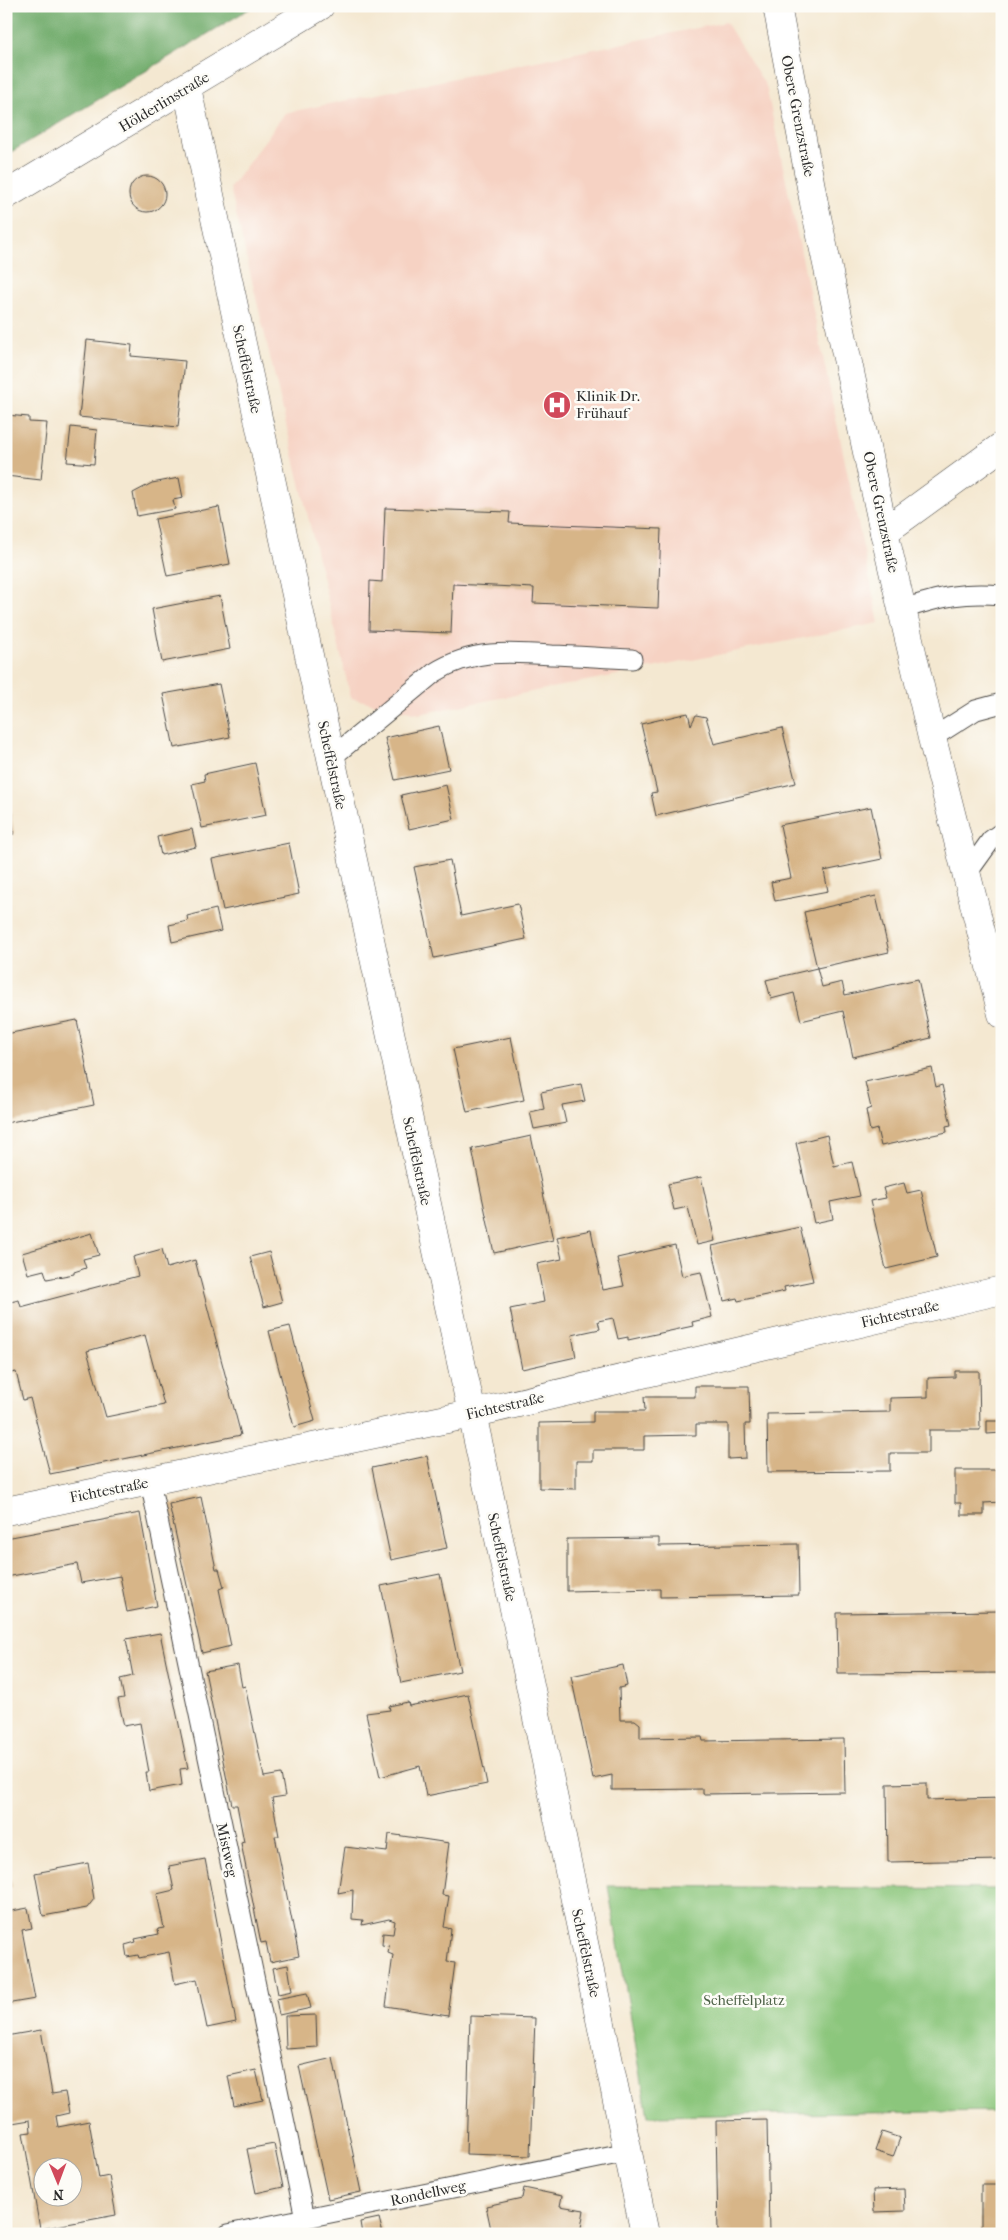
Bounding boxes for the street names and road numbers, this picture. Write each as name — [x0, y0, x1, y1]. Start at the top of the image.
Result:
street label: Obere Grenzstraße — [777, 54, 819, 179]
street label: Hölderlinstraße — [116, 68, 213, 136]
street label: Scheffelstraße — [229, 323, 265, 416]
street label: Obere Grenzstraße — [859, 450, 903, 575]
street label: Scheffelstraße — [314, 719, 350, 812]
street label: Scheffelstraße — [399, 1115, 435, 1208]
street label: Fichtestraße — [859, 1296, 941, 1332]
street label: Fichtestraße — [464, 1388, 546, 1424]
street label: Fichtestraße — [68, 1473, 150, 1506]
street label: Scheffelstraße — [484, 1511, 520, 1604]
street label: Mistweg — [212, 1821, 242, 1880]
street label: Scheffelstraße — [568, 1907, 604, 2000]
street label: Rondellweg — [389, 2176, 468, 2210]

